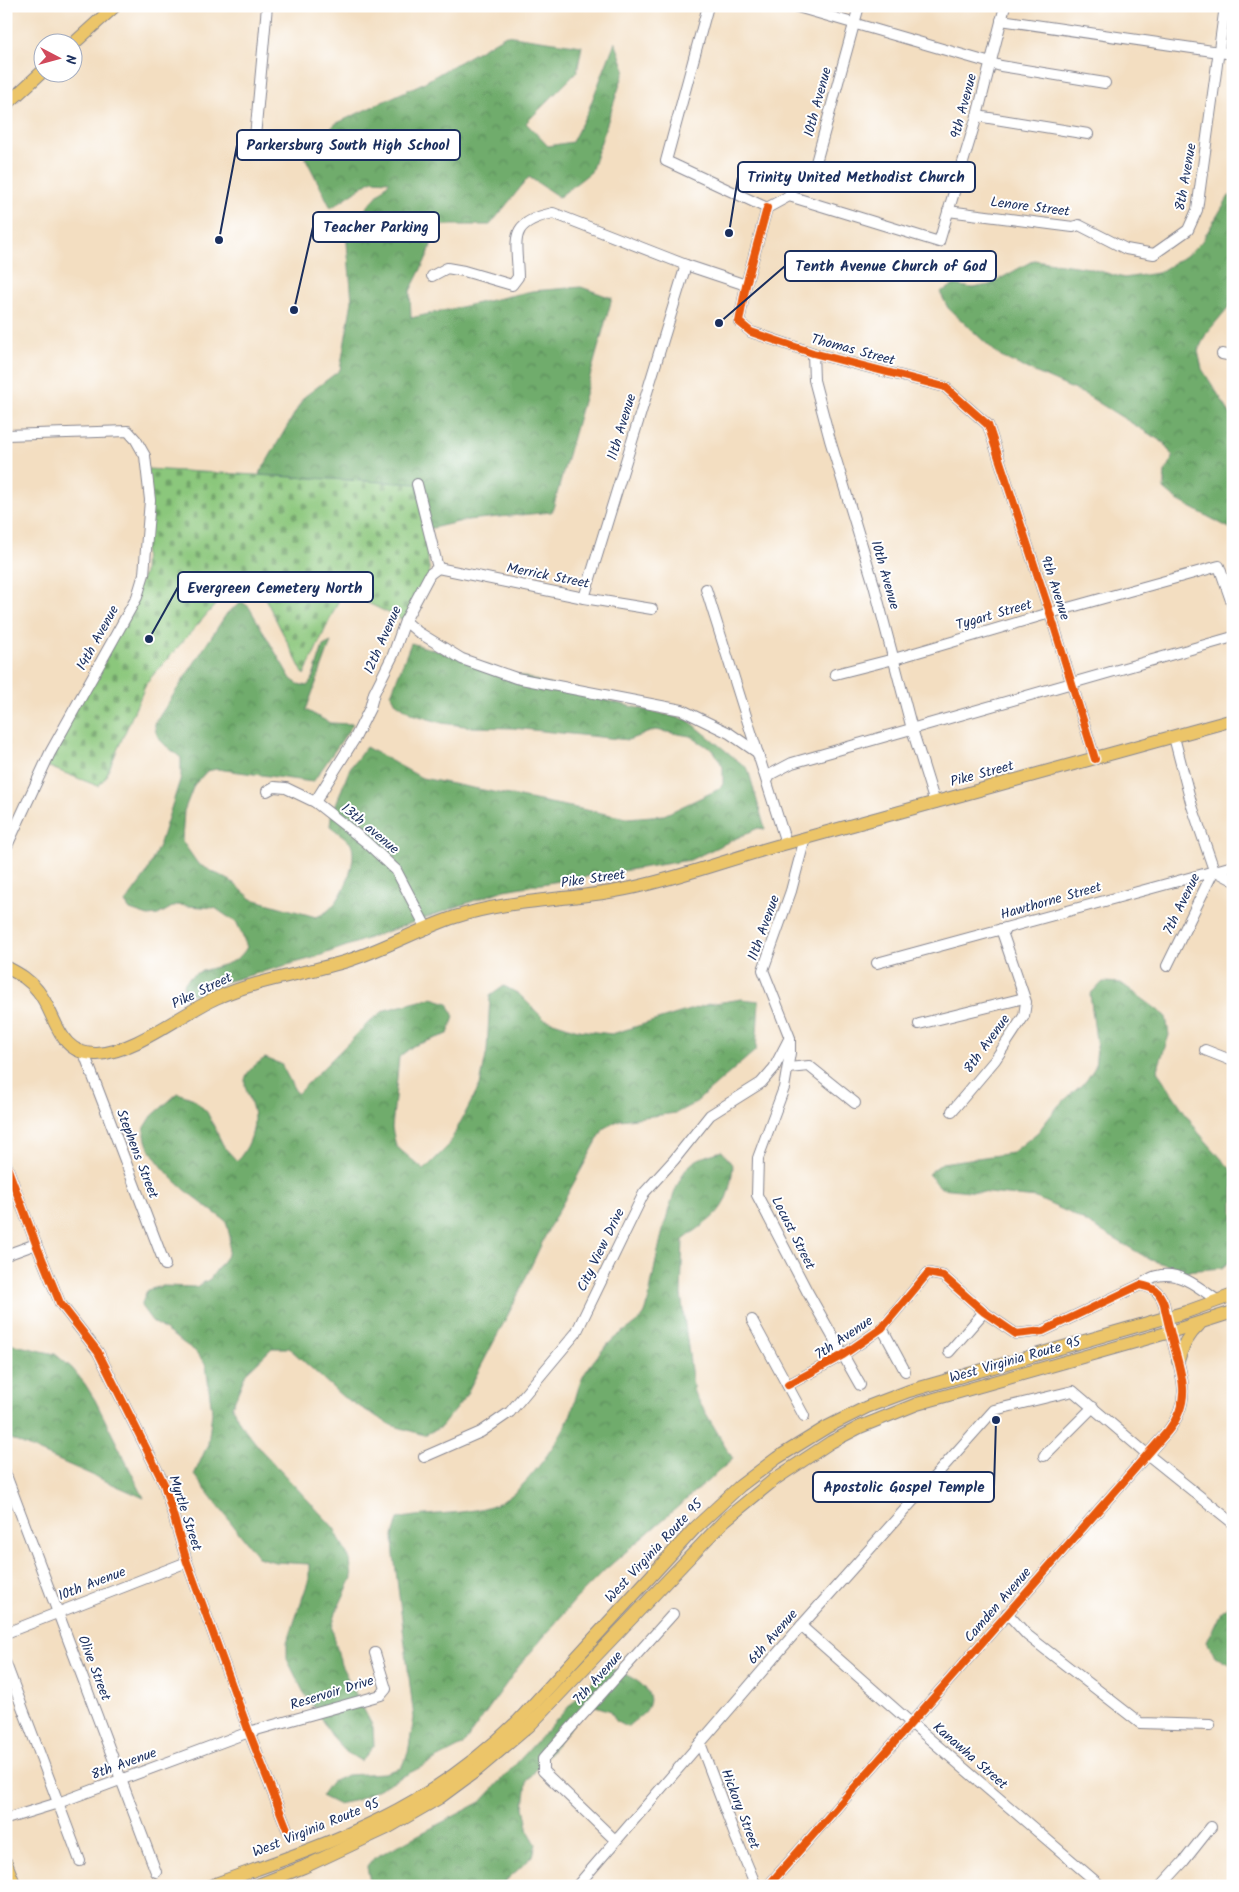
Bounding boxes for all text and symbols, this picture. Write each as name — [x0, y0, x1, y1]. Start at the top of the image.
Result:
north arrow — [32, 32, 82, 82]
text: N — [59, 54, 81, 65]
street label: 10th Avenue — [798, 64, 838, 139]
street label: 9th Avenue — [945, 70, 983, 141]
callout: Parkersburg South High School — [237, 130, 460, 160]
text: Parkersburg South High School — [247, 134, 449, 158]
street label: 8th Avenue — [1169, 141, 1203, 212]
callout: Trinity United Methodist Church — [738, 162, 975, 192]
text: Trinity United Methodist Church — [747, 166, 965, 190]
street label: Lenore Street — [989, 191, 1072, 223]
callout: Teacher Parking — [313, 212, 439, 242]
text: Teacher Parking — [323, 216, 429, 240]
callout: Tenth Avenue Church of God — [785, 251, 996, 281]
text: Tenth Avenue Church of God — [795, 255, 988, 279]
street label: Thomas Street — [809, 328, 898, 372]
street label: 11th Avenue — [601, 390, 643, 463]
street label: 10th Avenue — [865, 538, 906, 613]
street label: 9th Avenue — [1034, 553, 1076, 624]
street label: Merrick Street — [505, 557, 592, 595]
callout: Evergreen Cemetery North — [178, 572, 373, 602]
text: Evergreen Cemetery North — [188, 577, 362, 601]
street label: Tygart Street — [953, 593, 1035, 636]
street label: 14th Avenue — [71, 601, 125, 675]
street label: 12th Avenue — [358, 602, 408, 677]
street label: Pike Street — [948, 755, 1017, 793]
street label: 13th avenue — [336, 798, 404, 860]
street label: Pike Street — [559, 864, 627, 894]
street label: 7th Avenue — [1158, 869, 1207, 939]
street label: Hawthorne Street — [998, 876, 1105, 926]
street label: 11th Avenue — [742, 891, 786, 964]
street label: Pike Street — [168, 967, 237, 1015]
street label: 8th Avenue — [958, 1009, 1016, 1078]
street label: Stephens Street — [110, 1106, 164, 1202]
street label: Locust Street — [765, 1193, 821, 1274]
street label: City View Drive — [571, 1204, 631, 1296]
street label: 7th Avenue — [810, 1310, 878, 1366]
street label: West Virginia Route 95 — [947, 1330, 1085, 1389]
street label: Myrtle Street — [162, 1472, 208, 1554]
callout: Apostolic Gospel Temple — [813, 1472, 994, 1502]
text: Apostolic Gospel Temple — [823, 1476, 985, 1500]
street label: West Virginia Route 95 — [600, 1493, 709, 1608]
street label: 10th Avenue — [55, 1561, 130, 1607]
street label: Camden Avenue — [959, 1562, 1037, 1648]
street label: 6th Avenue — [743, 1604, 804, 1670]
street label: Olive Street — [71, 1632, 117, 1705]
street label: 7th Avenue — [568, 1646, 629, 1710]
street label: Reservoir Drive — [287, 1670, 377, 1716]
street label: Kanawha Street — [928, 1717, 1013, 1795]
street label: 8th Avenue — [88, 1742, 160, 1786]
street label: Hickory Street — [715, 1766, 766, 1853]
street label: West Virginia Route 95 — [249, 1792, 384, 1864]

